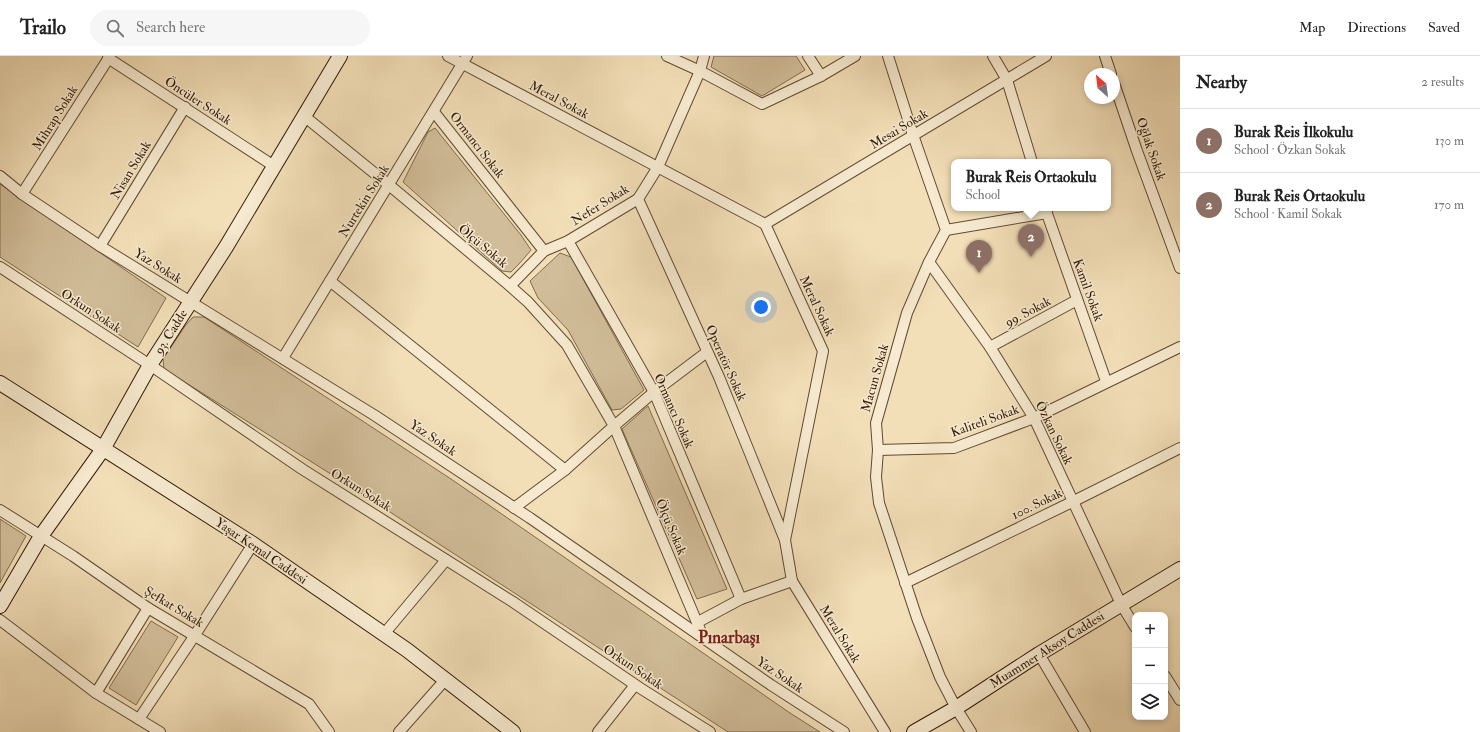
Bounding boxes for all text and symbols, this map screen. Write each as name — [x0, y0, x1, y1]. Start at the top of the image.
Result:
search box — [90, 10, 370, 46]
text: Trailo — [20, 16, 66, 40]
icon: search — [104, 17, 126, 39]
text: Search here — [136, 18, 205, 37]
text: Map — [1299, 19, 1325, 36]
text: Directions — [1347, 19, 1406, 36]
text: Saved — [1428, 19, 1460, 36]
north arrow — [1084, 68, 1120, 104]
text: Nearby — [1196, 72, 1247, 93]
street label: Öncüler Sokak — [162, 73, 235, 129]
text: 2 results — [1421, 74, 1464, 90]
street label: Meral Sokak — [526, 78, 592, 123]
street label: Mihrap Sokak — [29, 82, 83, 154]
street label: Mesai Sokak — [867, 105, 932, 153]
street label: Ormancı Sokak — [446, 109, 508, 182]
street label: Oğlak Sokak — [1133, 115, 1170, 183]
text: Burak Reis İlkokulu — [1234, 123, 1353, 142]
text: 1 — [1207, 133, 1211, 149]
text: 130 m — [1435, 133, 1464, 149]
street label: Nisan Sokak — [107, 137, 155, 202]
text: School · Özkan Sokak — [1234, 142, 1346, 158]
popup — [951, 159, 1111, 211]
street label: Nurtekin Sokak — [335, 161, 393, 240]
text: Burak Reis Ortaokulu — [965, 168, 1097, 187]
street label: Nefer Sokak — [568, 181, 632, 229]
text: School — [965, 187, 1000, 203]
text: Burak Reis Ortaokulu — [1234, 187, 1365, 206]
text: 2 — [1206, 197, 1212, 213]
text: 170 m — [1434, 197, 1464, 213]
text: School · Kamil Sokak — [1234, 206, 1342, 222]
street label: Ölçü Sokak — [455, 221, 512, 272]
pin: 2 — [1018, 224, 1044, 257]
pin: 1 — [966, 240, 992, 273]
street label: Yaz Sokak — [131, 245, 185, 287]
street label: Kamil Sokak — [1069, 257, 1107, 324]
street label: Meral Sokak — [796, 273, 838, 340]
street label: Orkun Sokak — [58, 286, 125, 337]
street label: 99. Sokak — [1001, 293, 1054, 331]
your location — [751, 297, 771, 317]
street label: 93. Cadde — [150, 306, 191, 358]
street label: Operatör Sokak — [701, 322, 750, 405]
street label: Macun Sokak — [858, 341, 893, 414]
street label: Ormancı Sokak — [650, 371, 698, 452]
street label: Özkan Sokak — [1032, 399, 1077, 468]
street label: Kaliteli Sokak — [949, 401, 1022, 441]
street label: Yaz Sokak — [406, 416, 460, 460]
street label: Orkun Sokak — [328, 465, 395, 515]
street label: 100. Sokak — [1009, 485, 1066, 523]
street label: Ölçü Sokak — [652, 496, 690, 558]
street label: Yaşar Kemal Caddesi — [212, 514, 310, 588]
street label: Şefkat Sokak — [141, 583, 207, 631]
street label: Meral Sokak — [816, 602, 864, 667]
street label: Muammer Aksoy Caddesi — [987, 608, 1108, 693]
map controls — [1132, 612, 1168, 720]
button: + — [1132, 612, 1168, 648]
district label: Pınarbaşı — [698, 627, 761, 648]
street label: Orkun Sokak — [600, 641, 667, 693]
button: − — [1132, 648, 1168, 684]
street label: Yaz Sokak — [753, 653, 807, 697]
button: layers — [1132, 684, 1168, 720]

